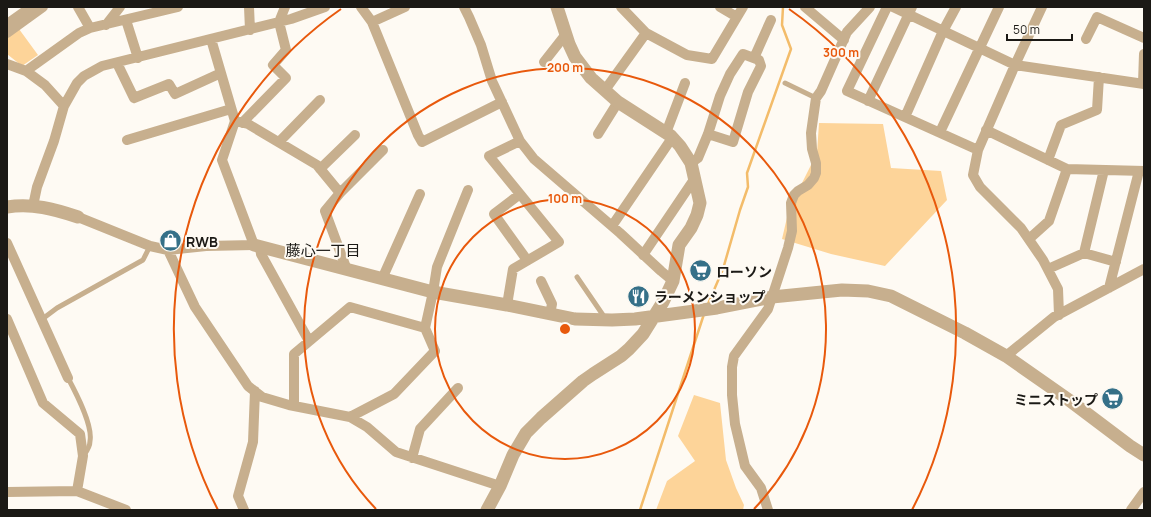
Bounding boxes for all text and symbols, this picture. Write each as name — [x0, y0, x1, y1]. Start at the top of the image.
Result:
scale bar — [1007, 16, 1072, 42]
text: 50 m — [1013, 21, 1040, 38]
text: 300 m — [823, 44, 859, 61]
text: 200 m — [547, 59, 583, 76]
text: 100 m — [548, 190, 582, 207]
shop icon: RWB — [157, 228, 183, 254]
place label: RWB — [186, 232, 218, 251]
district label: 藤心一丁目 — [285, 240, 361, 261]
supermarket icon: ローソン — [688, 258, 714, 284]
place label: ローソン — [716, 262, 772, 281]
restaurant icon: ラーメンショップ — [626, 283, 652, 309]
place label: ラーメンショップ — [654, 287, 765, 306]
centre of rings — [558, 322, 572, 336]
supermarket icon: ミニストップ — [1100, 386, 1126, 412]
place label: ミニストップ — [1014, 390, 1098, 409]

